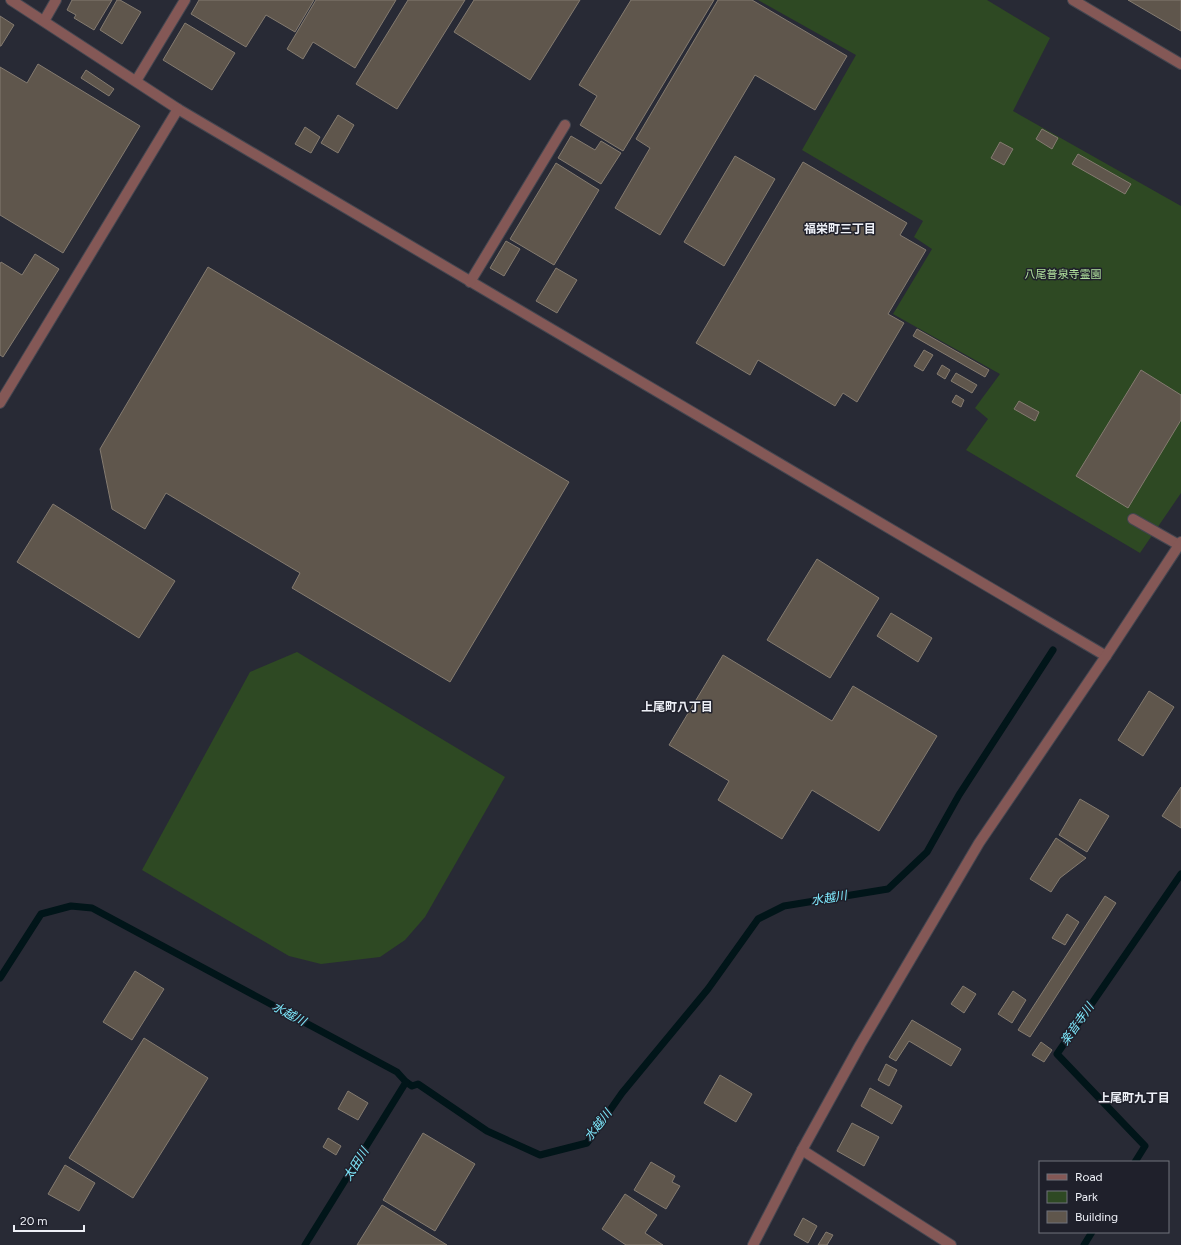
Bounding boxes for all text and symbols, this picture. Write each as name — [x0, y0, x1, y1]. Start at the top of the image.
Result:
district label: 福栄町三丁目 — [804, 222, 876, 236]
park label: 八尾普泉寺霊園 — [1025, 268, 1102, 281]
district label: 上尾町八丁目 — [641, 700, 713, 714]
water label: 水越川 — [810, 888, 850, 908]
water label: 水越川 — [270, 999, 310, 1030]
water label: 楽音寺川 — [1057, 999, 1098, 1048]
district label: 上尾町九丁目 — [1098, 1091, 1170, 1105]
water label: 水越川 — [581, 1105, 616, 1143]
water label: 太田川 — [341, 1143, 373, 1183]
legend — [1039, 1161, 1169, 1233]
text: Road — [1075, 1170, 1103, 1184]
text: Park — [1075, 1190, 1098, 1204]
scale bar — [14, 1207, 84, 1233]
text: Building — [1075, 1210, 1118, 1224]
text: 20 m — [20, 1214, 48, 1228]

